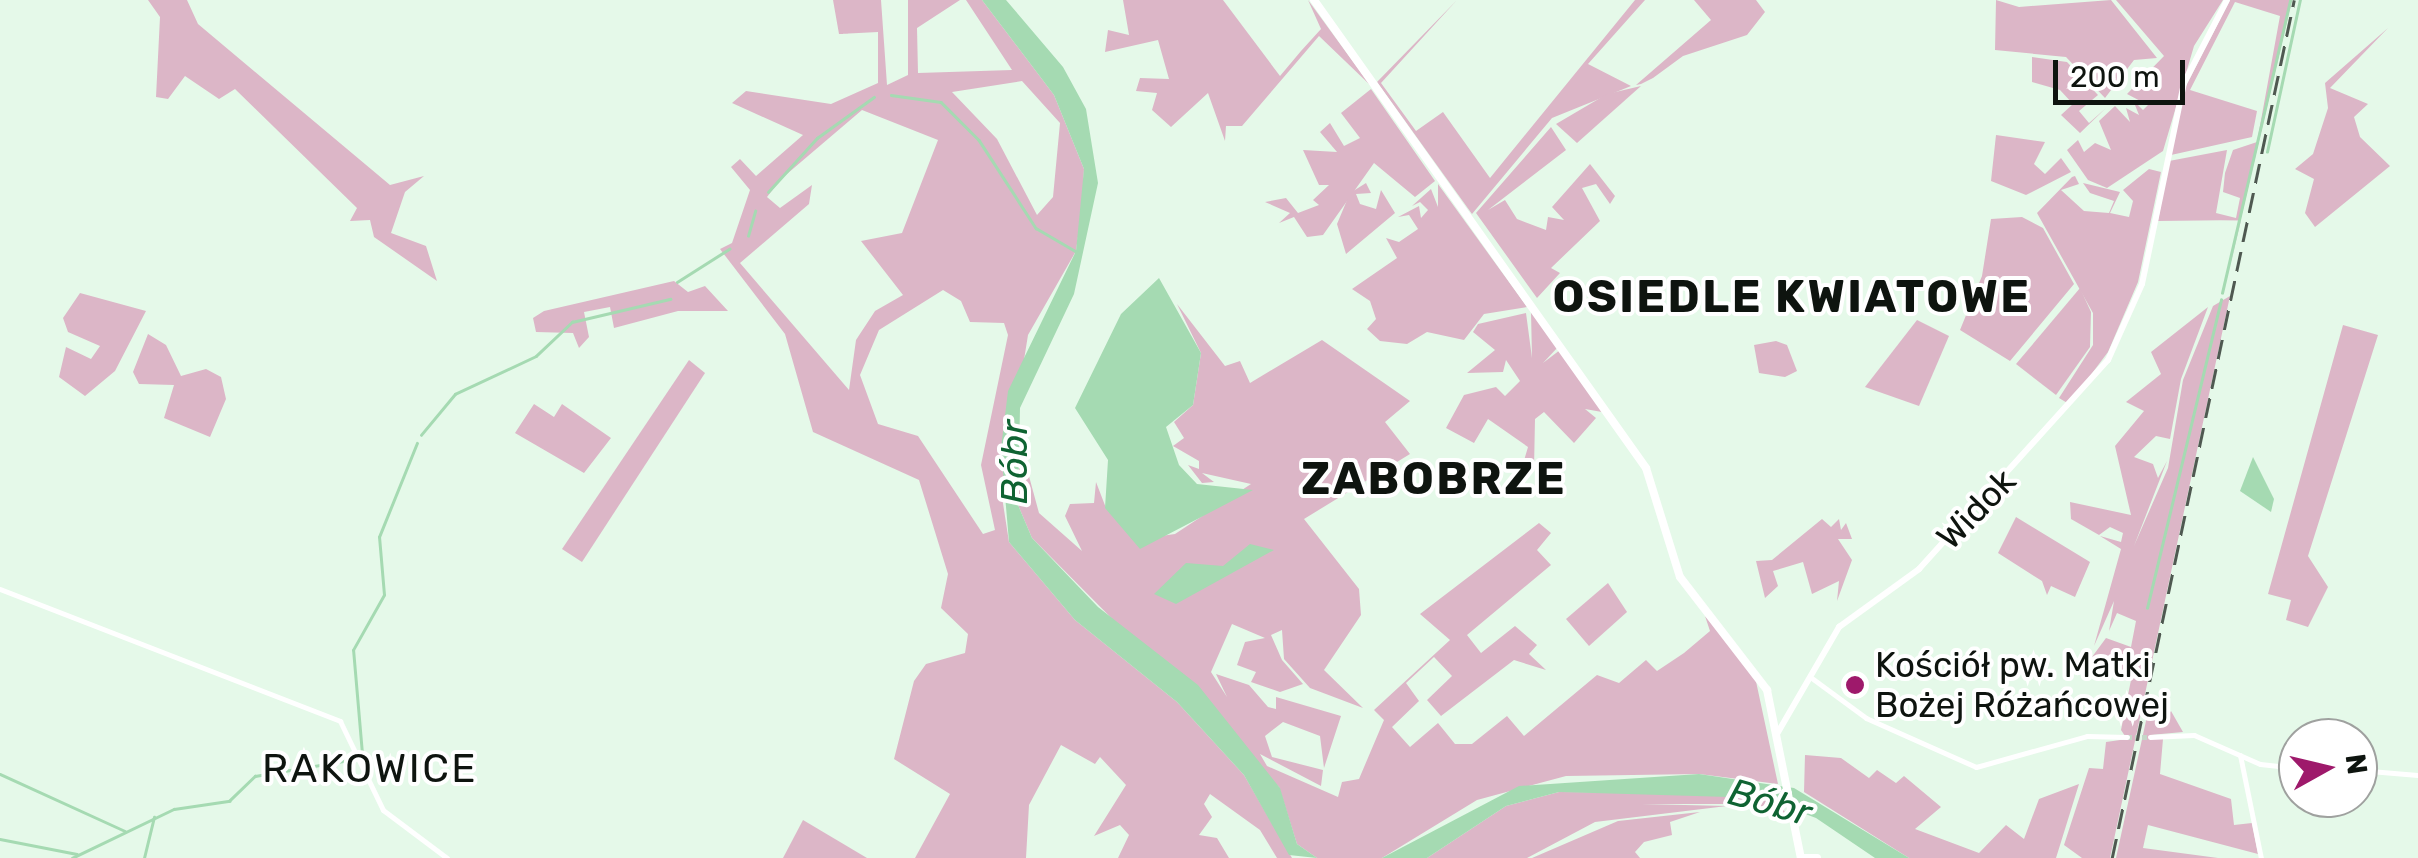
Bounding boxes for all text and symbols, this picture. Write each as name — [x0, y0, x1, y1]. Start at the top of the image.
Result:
scale bar — [2058, 40, 2190, 102]
text: 200 m — [2070, 59, 2160, 95]
district label: OSIEDLE KWIATOWE — [1552, 270, 2032, 324]
water label: Bóbr — [992, 420, 1038, 504]
district label: ZABOBRZE — [1301, 452, 1567, 506]
street label: Widok — [1928, 460, 2024, 558]
place label: Kościół pw. Matki Bożej Różańcowej — [1875, 644, 2169, 726]
marker: Kościół pw. Matki Bożej Różańcowej — [1844, 674, 1866, 696]
north arrow — [2278, 718, 2378, 818]
district label: RAKOWICE — [262, 745, 478, 793]
text: N — [2338, 752, 2374, 776]
water label: Bóbr — [1723, 769, 1817, 837]

